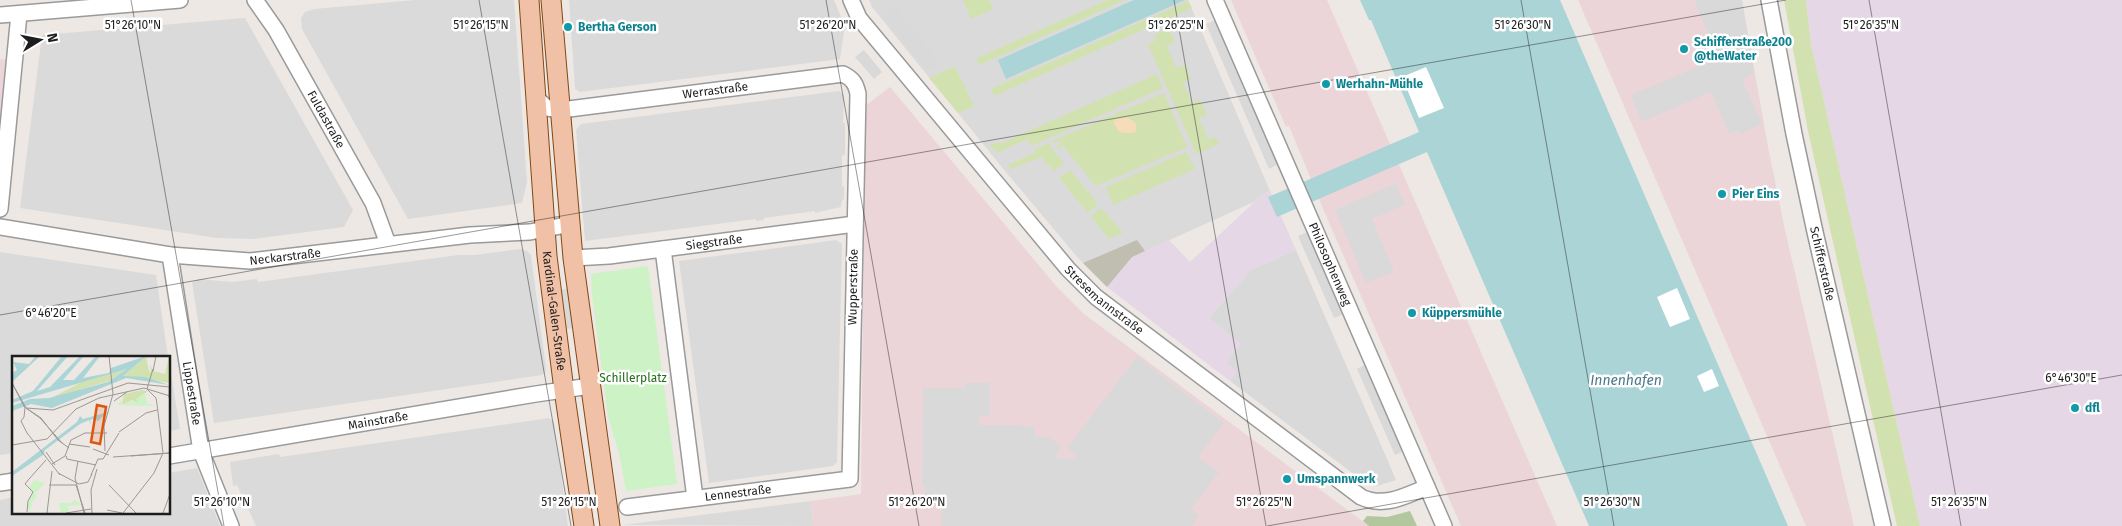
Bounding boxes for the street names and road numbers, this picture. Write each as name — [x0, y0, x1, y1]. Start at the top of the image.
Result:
street label: Werrastraße — [682, 79, 749, 101]
street label: Fuldastraße — [304, 88, 348, 151]
street label: Philosophenweg — [1306, 220, 1355, 309]
street label: Schifferstraße — [1807, 225, 1838, 302]
street label: Siegstraße — [685, 232, 743, 253]
street label: Neckarstraße — [249, 246, 322, 268]
street label: Wupperstraße — [845, 249, 861, 325]
street label: Kardinal-Galen-Straße — [540, 250, 569, 372]
street label: Stresemannstraße — [1062, 263, 1146, 337]
street label: Lippestraße — [180, 360, 204, 426]
street label: Mainstraße — [347, 409, 409, 433]
street label: Lennestraße — [704, 482, 772, 504]

